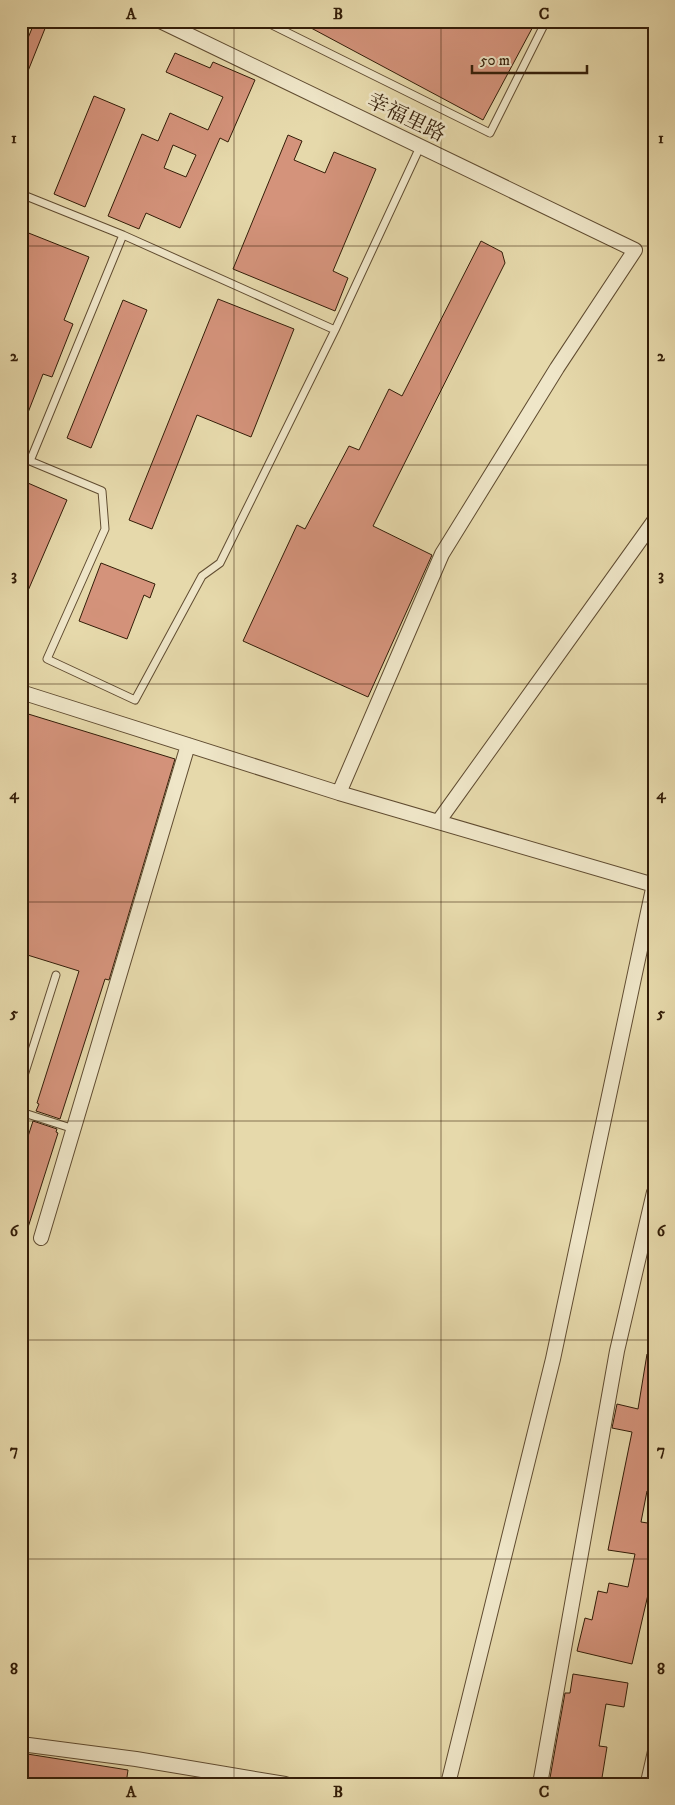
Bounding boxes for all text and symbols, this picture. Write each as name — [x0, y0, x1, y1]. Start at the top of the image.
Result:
text: A — [125, 4, 137, 24]
text: B — [333, 4, 343, 24]
text: C — [539, 4, 549, 24]
scale bar — [472, 42, 588, 74]
text: 50 m — [480, 51, 510, 70]
street label: 幸福里路 — [363, 88, 449, 148]
text: 1 — [11, 128, 17, 148]
text: 1 — [658, 128, 664, 148]
text: 2 — [10, 346, 19, 366]
text: 2 — [657, 346, 666, 366]
text: 3 — [11, 565, 17, 585]
text: 3 — [658, 565, 664, 585]
text: 4 — [8, 784, 19, 804]
text: 4 — [655, 784, 666, 804]
text: 5 — [9, 1003, 18, 1023]
text: 5 — [656, 1003, 665, 1023]
text: 6 — [10, 1221, 20, 1241]
text: 6 — [657, 1221, 667, 1241]
text: 7 — [10, 1440, 18, 1460]
text: 7 — [657, 1440, 665, 1460]
text: 8 — [10, 1659, 18, 1679]
text: 8 — [657, 1659, 665, 1679]
text: A — [125, 1782, 137, 1802]
text: B — [333, 1782, 343, 1802]
text: C — [539, 1782, 549, 1802]

